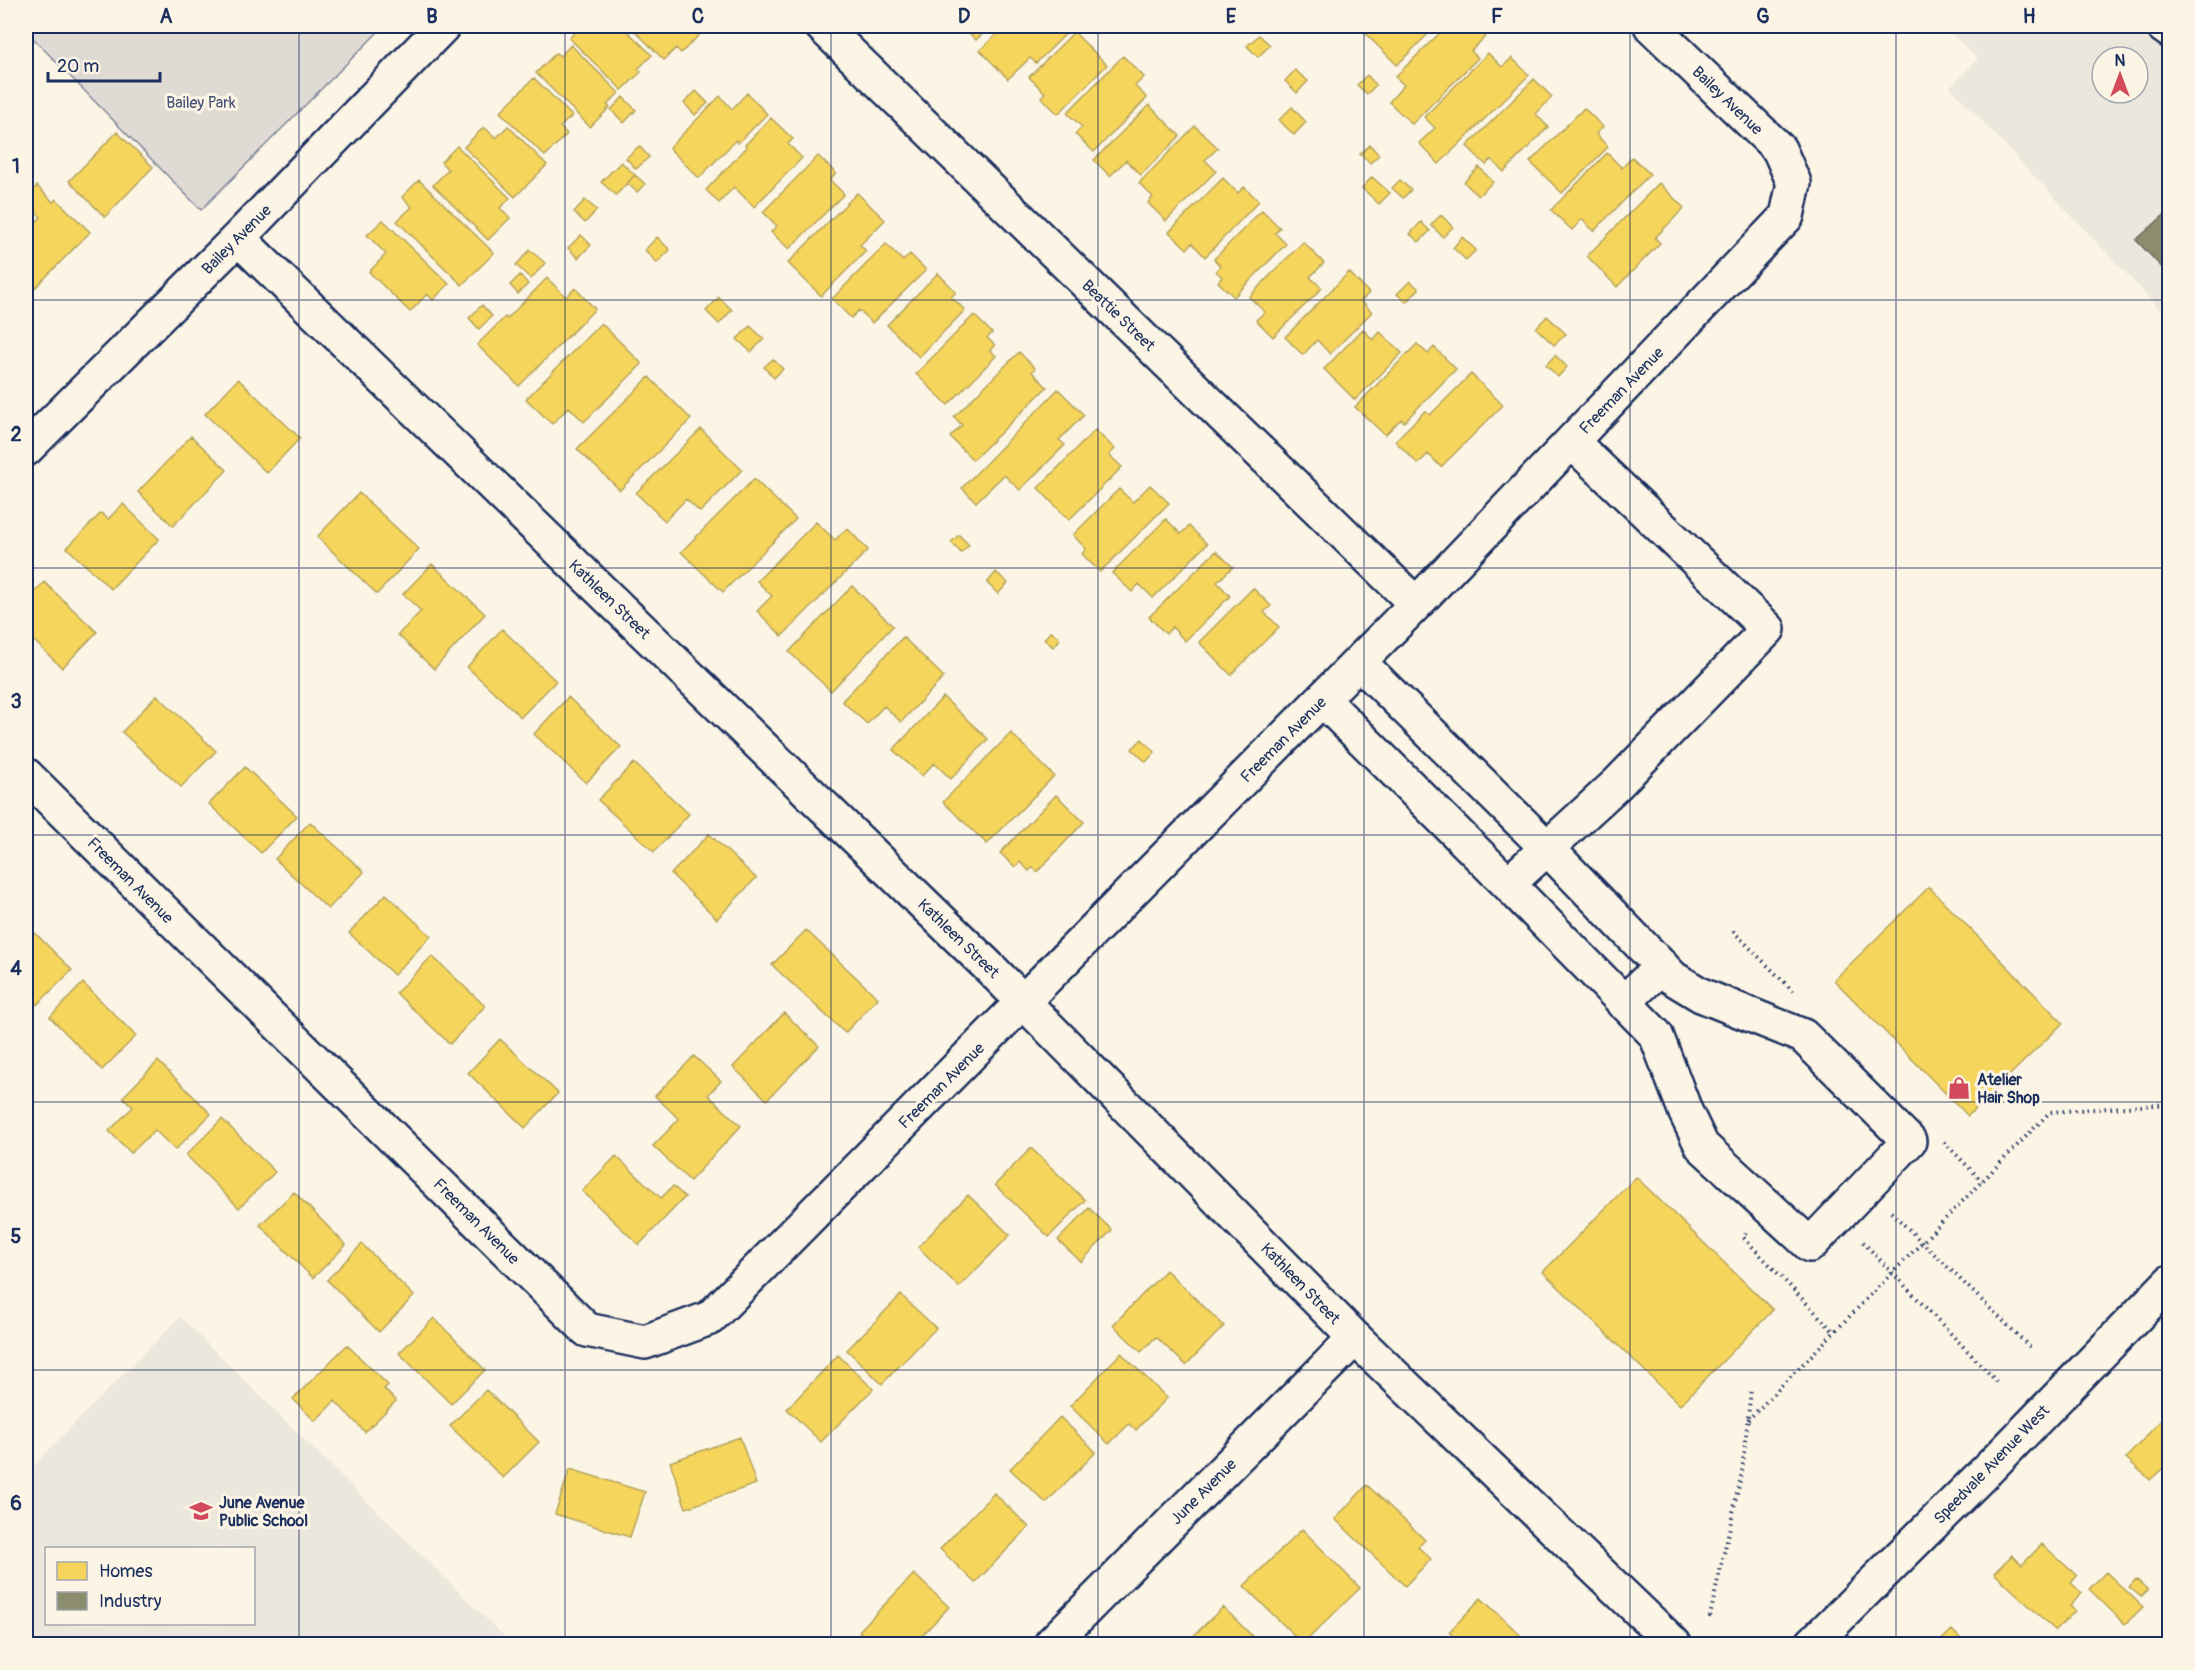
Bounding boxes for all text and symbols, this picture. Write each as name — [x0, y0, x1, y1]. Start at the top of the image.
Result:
text: A — [160, 4, 173, 29]
text: B — [426, 4, 438, 29]
text: C — [692, 4, 704, 29]
text: D — [958, 4, 971, 29]
text: E — [1226, 4, 1237, 29]
text: F — [1491, 4, 1503, 29]
text: G — [1756, 4, 1770, 29]
text: H — [2023, 4, 2036, 29]
scale bar — [48, 45, 160, 83]
north arrow — [2090, 45, 2150, 105]
text: N — [2115, 51, 2126, 71]
text: 20 m — [57, 55, 99, 78]
street label: Bailey Avenue — [1688, 62, 1767, 139]
park label: Bailey Park — [166, 93, 236, 113]
text: 1 — [12, 154, 20, 179]
street label: Bailey Avenue — [198, 201, 276, 279]
street label: Beattie Street — [1077, 276, 1160, 356]
street label: Freeman Avenue — [1575, 343, 1668, 438]
text: 2 — [10, 422, 22, 447]
street label: Kathleen Street — [564, 556, 655, 644]
text: 3 — [10, 689, 22, 714]
street label: Freeman Avenue — [1236, 692, 1331, 787]
street label: Freeman Avenue — [83, 833, 178, 928]
street label: Kathleen Street — [913, 895, 1004, 983]
text: 4 — [10, 956, 22, 981]
street label: Freeman Avenue — [894, 1038, 989, 1133]
place label: Atelier Hair Shop — [1977, 1070, 2040, 1108]
shop icon: Atelier Hair Shop — [1946, 1075, 1972, 1101]
street label: Freeman Avenue — [429, 1174, 524, 1269]
text: 5 — [11, 1224, 22, 1249]
street label: Kathleen Street — [1256, 1239, 1345, 1329]
street label: Speedvale Avenue West — [1930, 1400, 2054, 1529]
street label: June Avenue — [1166, 1454, 1241, 1529]
text: 6 — [10, 1491, 22, 1516]
place label: June Avenue Public School — [219, 1493, 308, 1531]
school or university icon: June Avenue Public School — [188, 1498, 214, 1524]
legend — [45, 1547, 255, 1625]
text: Homes — [99, 1560, 152, 1583]
text: Industry — [99, 1590, 162, 1613]

